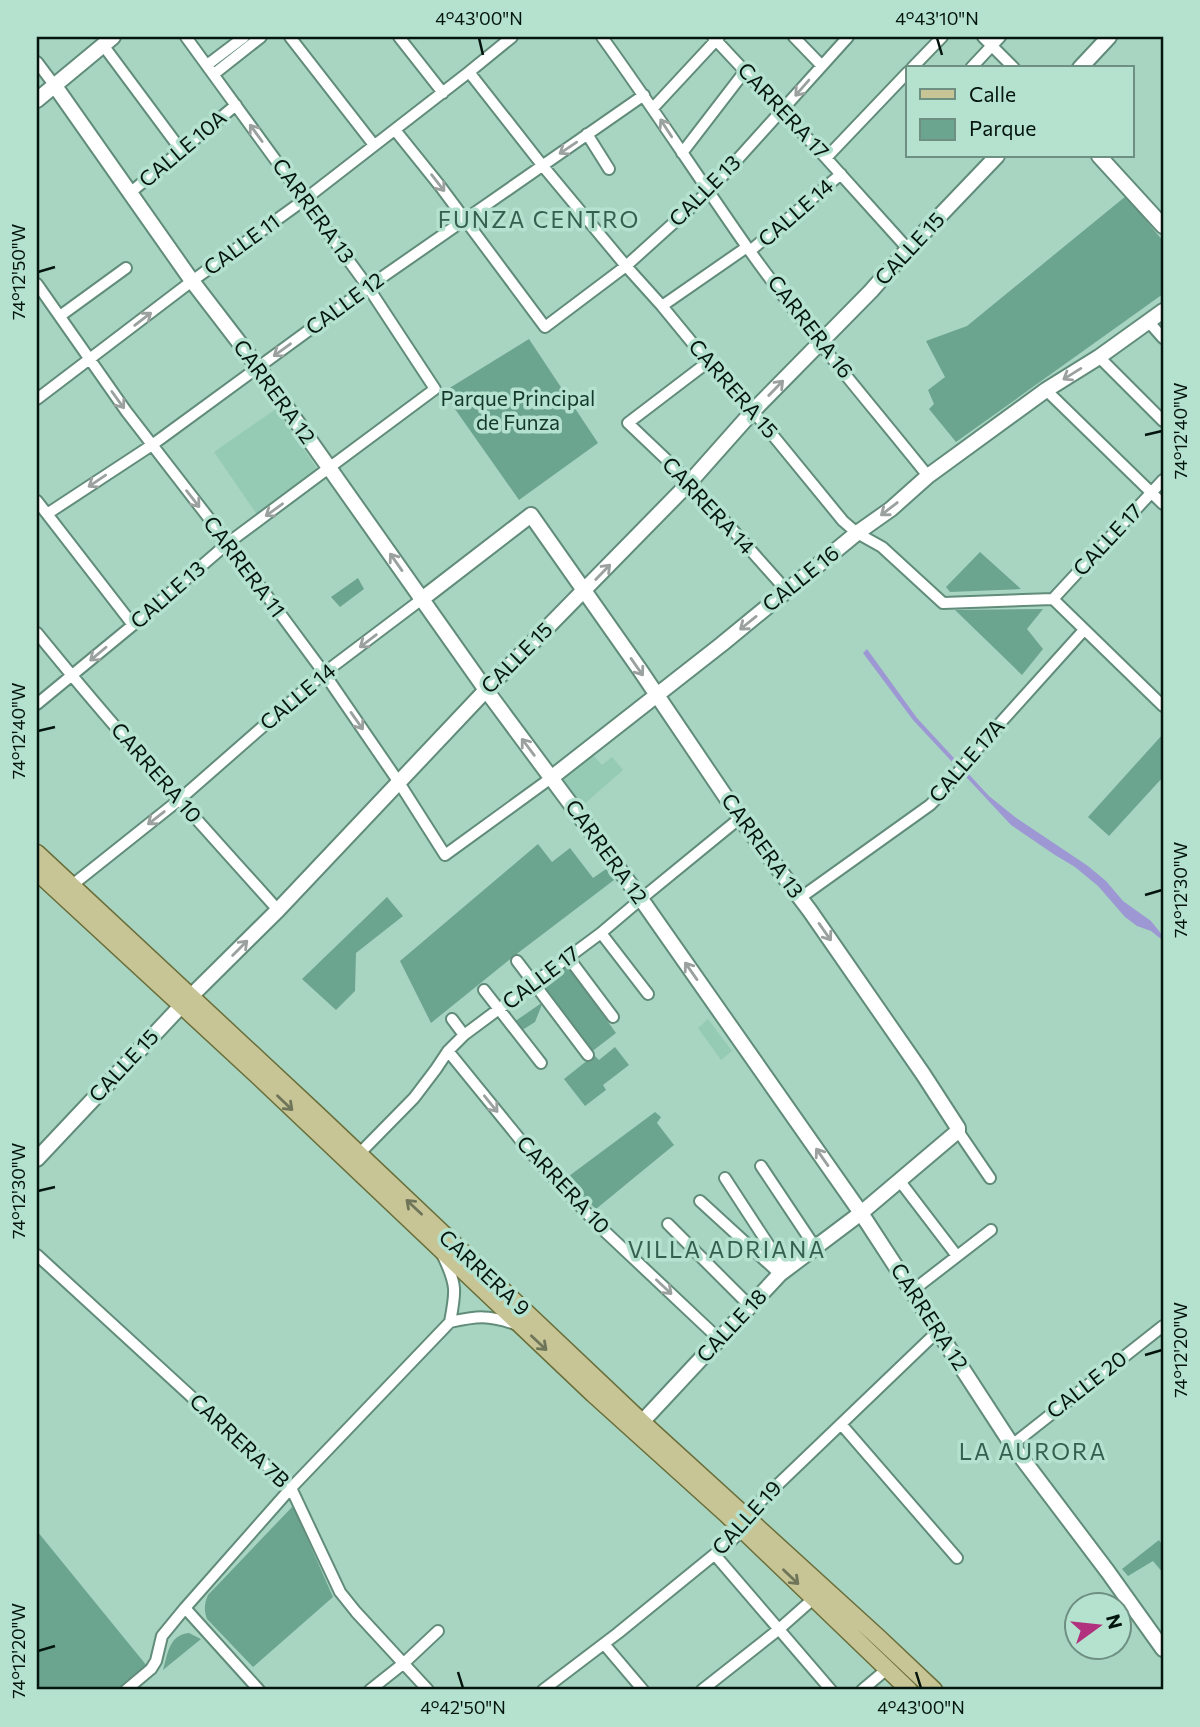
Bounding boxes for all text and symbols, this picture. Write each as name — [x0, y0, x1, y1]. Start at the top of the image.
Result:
text: 4°43'00"N — [435, 7, 523, 29]
text: 4°43'10"N — [895, 7, 979, 29]
street label: CARRERA 17 — [733, 57, 835, 163]
legend — [906, 66, 1134, 158]
one-way arrow — [794, 79, 811, 96]
text: Calle — [969, 81, 1016, 106]
street label: CALLE 10A — [133, 104, 231, 192]
text: Parque — [969, 115, 1036, 140]
one-way arrow — [658, 118, 672, 138]
one-way arrow — [248, 124, 263, 142]
one-way arrow — [558, 141, 578, 155]
street label: CALLE 13 — [663, 149, 745, 231]
street label: CARRERA 13 — [268, 153, 360, 267]
street label: CALLE 14 — [752, 172, 838, 251]
one-way arrow — [430, 174, 446, 192]
district label: FUNZA CENTRO — [438, 205, 640, 233]
street label: CALLE 15 — [869, 206, 949, 290]
street label: CALLE 11 — [198, 208, 284, 280]
text: 74°12'50"W — [7, 224, 29, 320]
street label: CALLE 12 — [300, 266, 388, 339]
street label: CARRERA 16 — [763, 270, 859, 383]
one-way arrow — [134, 311, 152, 326]
street label: CARRERA 15 — [684, 333, 784, 443]
street label: CARRERA 12 — [229, 334, 321, 448]
one-way arrow — [273, 342, 292, 357]
one-way arrow — [1063, 367, 1082, 382]
one-way arrow — [767, 380, 784, 397]
text: 74°12'40"W — [1169, 383, 1191, 479]
park label: Parque Principal de Funza — [441, 385, 595, 434]
one-way arrow — [111, 390, 126, 409]
street label: CARRERA 14 — [658, 451, 761, 559]
one-way arrow — [87, 475, 107, 489]
one-way arrow — [186, 489, 201, 507]
street label: CALLE 17 — [1067, 498, 1147, 580]
one-way arrow — [265, 502, 284, 517]
one-way arrow — [881, 502, 899, 517]
street label: CARRERA 11 — [199, 511, 291, 622]
street label: CALLE 16 — [757, 539, 843, 616]
one-way arrow — [389, 553, 403, 572]
street label: CALLE 13 — [125, 555, 209, 633]
one-way arrow — [594, 563, 611, 580]
one-way arrow — [739, 615, 757, 631]
street label: CALLE 15 — [475, 616, 557, 698]
one-way arrow — [359, 633, 377, 648]
one-way arrow — [90, 646, 108, 662]
street label: CALLE 14 — [254, 657, 340, 735]
one-way arrow — [630, 657, 644, 676]
text: 74°12'40"W — [7, 683, 29, 779]
one-way arrow — [350, 711, 364, 730]
street label: CALLE 17A — [923, 713, 1009, 807]
street label: CARRERA 10 — [107, 717, 207, 827]
one-way arrow — [521, 738, 535, 757]
street label: CARRERA 13 — [717, 788, 809, 902]
street label: CARRERA 12 — [561, 794, 653, 908]
one-way arrow — [147, 811, 165, 826]
text: 74°12'30"W — [1169, 842, 1191, 938]
one-way arrow — [818, 922, 832, 941]
one-way arrow — [231, 940, 248, 957]
street label: CALLE 17 — [497, 940, 583, 1014]
one-way arrow — [684, 962, 698, 981]
street label: CALLE 15 — [83, 1023, 163, 1107]
one-way arrow — [276, 1094, 293, 1111]
one-way arrow — [483, 1094, 499, 1112]
street label: CARRERA 10 — [512, 1130, 616, 1238]
text: 74°12'30"W — [7, 1143, 29, 1239]
one-way arrow — [814, 1148, 829, 1167]
one-way arrow — [405, 1199, 423, 1215]
street label: CARRERA 9 — [435, 1224, 536, 1320]
district label: VILLA ADRIANA — [628, 1235, 826, 1263]
street label: CARRERA 12 — [886, 1258, 974, 1374]
one-way arrow — [655, 1278, 672, 1295]
street label: CALLE 18 — [691, 1283, 771, 1367]
text: 74°12'20"W — [1169, 1302, 1191, 1398]
one-way arrow — [530, 1335, 547, 1352]
street label: CALLE 20 — [1041, 1345, 1131, 1423]
street label: CARRERA 7B — [185, 1388, 295, 1492]
district label: LA AURORA — [959, 1437, 1107, 1465]
street label: CALLE 19 — [706, 1475, 786, 1559]
one-way arrow — [783, 1569, 800, 1586]
north arrow — [1064, 1590, 1134, 1660]
text: 74°12'20"W — [7, 1603, 29, 1699]
text: N — [1102, 1612, 1128, 1631]
text: 4°42'50"N — [420, 1696, 506, 1718]
text: 4°43'00"N — [877, 1696, 965, 1718]

